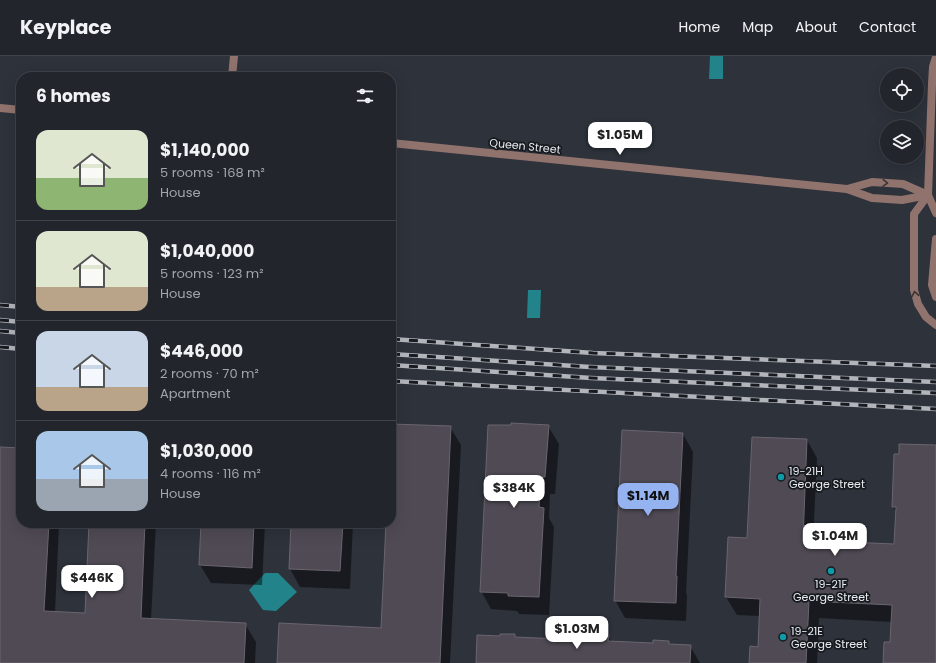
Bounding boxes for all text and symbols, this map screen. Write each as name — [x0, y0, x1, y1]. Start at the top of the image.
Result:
text: Keyplace — [20, 14, 112, 41]
text: Home — [678, 17, 720, 37]
text: Map — [742, 17, 773, 37]
text: About — [795, 17, 837, 37]
text: Contact — [859, 17, 916, 37]
map controls — [880, 68, 924, 164]
button: locate — [880, 68, 924, 112]
text: 6 homes — [36, 84, 111, 108]
icon: filters — [354, 85, 376, 107]
button: layers — [880, 120, 924, 164]
pin: $1.05M — [587, 122, 653, 156]
text: $1.05M — [597, 125, 643, 144]
street label: Queen Street — [489, 134, 561, 158]
text: $1,140,000 — [160, 138, 250, 162]
icon: home — [68, 146, 116, 194]
text: 5 rooms · 168 m² — [160, 163, 265, 182]
one-way arrow — [882, 179, 888, 187]
text: House — [160, 183, 200, 202]
text: $1,040,000 — [160, 239, 254, 263]
icon: home — [68, 247, 116, 295]
text: 5 rooms · 123 m² — [160, 264, 263, 283]
text: House — [160, 284, 200, 303]
one-way arrow — [912, 290, 920, 297]
text: $446,000 — [160, 339, 243, 363]
icon: home — [68, 347, 116, 395]
text: 2 rooms · 70 m² — [160, 364, 259, 383]
text: Apartment — [160, 384, 230, 403]
text: $1,030,000 — [160, 439, 253, 463]
icon: home — [68, 447, 116, 495]
place label: 19-21H George Street — [789, 463, 865, 492]
text: 4 rooms · 116 m² — [160, 464, 261, 483]
marker: 19-21H George Street — [776, 472, 786, 482]
pin: $384K — [486, 475, 542, 509]
text: $384K — [493, 478, 535, 497]
pin: $1.14M — [615, 483, 681, 517]
text: House — [160, 484, 200, 503]
text: $1.14M — [627, 486, 669, 505]
pin: $1.04M — [802, 523, 868, 557]
text: $1.04M — [812, 526, 858, 545]
pin: $446K — [64, 565, 120, 599]
marker: 19-21F George Street — [826, 566, 836, 576]
text: $446K — [70, 568, 114, 587]
place label: 19-21F George Street — [793, 576, 869, 605]
pin: $1.03M — [544, 616, 610, 650]
text: $1.03M — [554, 619, 600, 638]
place label: 19-21E George Street — [791, 623, 867, 652]
marker: 19-21E George Street — [778, 632, 788, 642]

